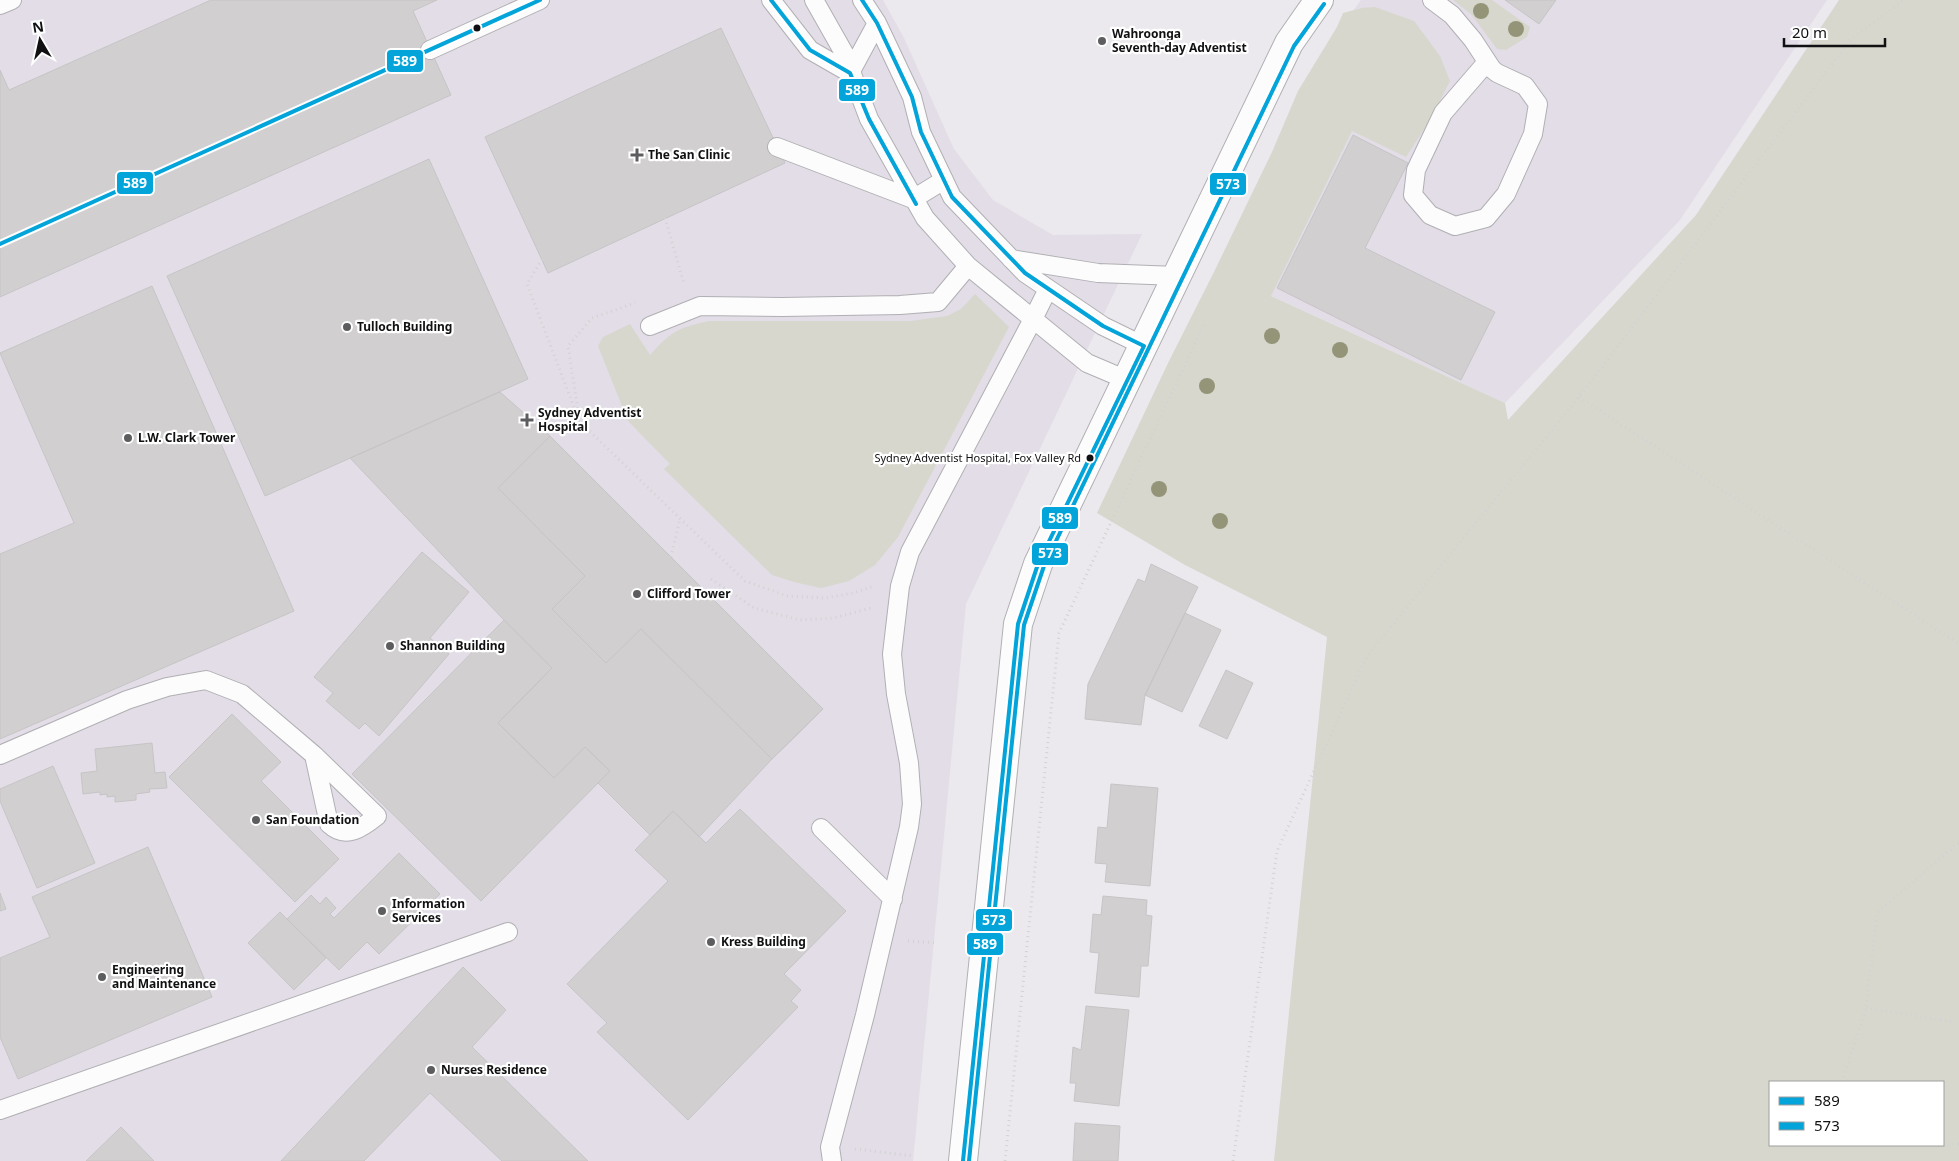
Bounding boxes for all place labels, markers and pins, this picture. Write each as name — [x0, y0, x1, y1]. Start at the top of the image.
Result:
unlabelled marker — [472, 23, 482, 33]
place label: Wahroonga Seventh-day Adventist — [1112, 25, 1247, 56]
marker: Wahroonga Seventh-day Adventist — [1096, 35, 1108, 47]
place label: The San Clinic — [648, 146, 730, 163]
marker: The San Clinic — [630, 148, 644, 162]
place label: Tulloch Building — [357, 318, 452, 335]
marker: Tulloch Building — [341, 321, 353, 333]
place label: Sydney Adventist Hospital — [538, 404, 641, 435]
marker: Sydney Adventist Hospital — [520, 413, 534, 427]
place label: L.W. Clark Tower — [138, 429, 236, 446]
marker: L.W. Clark Tower — [122, 432, 134, 444]
place label: Sydney Adventist Hospital, Fox Valley Rd — [874, 450, 1081, 465]
marker: Sydney Adventist Hospital, Fox Valley Rd — [1085, 453, 1095, 463]
place label: Clifford Tower — [647, 585, 731, 602]
marker: Clifford Tower — [631, 588, 643, 600]
place label: Shannon Building — [400, 637, 505, 654]
marker: Shannon Building — [384, 640, 396, 652]
place label: San Foundation — [266, 811, 359, 828]
marker: San Foundation — [250, 814, 262, 826]
place label: Information Services — [392, 895, 465, 926]
marker: Information Services — [376, 905, 388, 917]
place label: Kress Building — [721, 933, 806, 950]
marker: Kress Building — [705, 936, 717, 948]
place label: Engineering and Maintenance — [112, 961, 216, 992]
marker: Engineering and Maintenance — [96, 971, 108, 983]
place label: Nurses Residence — [441, 1061, 547, 1078]
marker: Nurses Residence — [425, 1064, 437, 1076]

